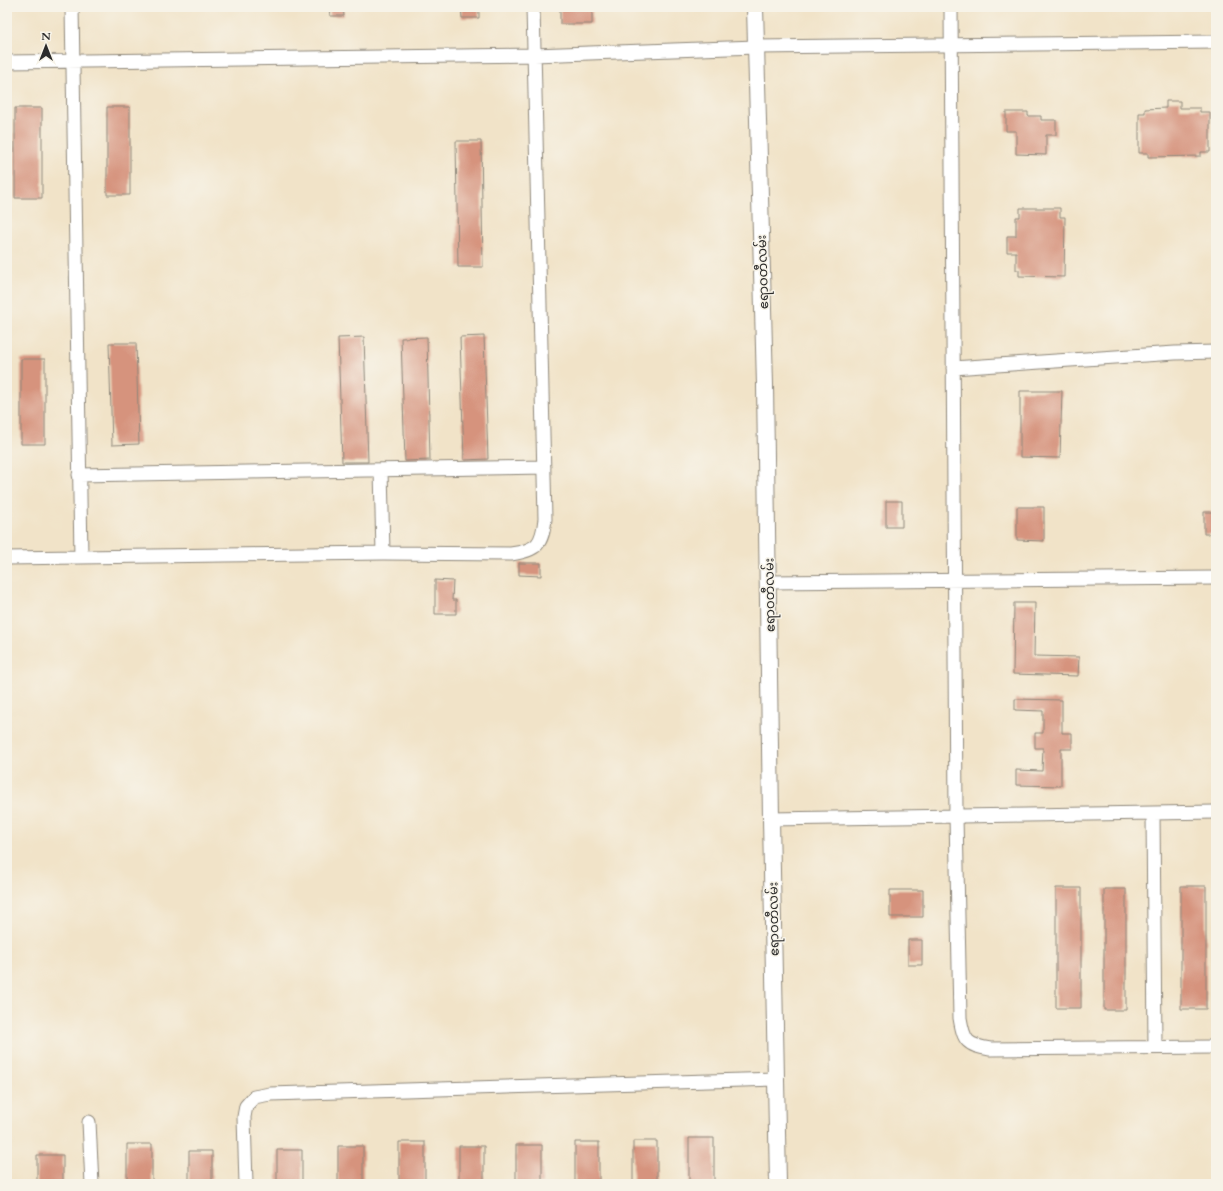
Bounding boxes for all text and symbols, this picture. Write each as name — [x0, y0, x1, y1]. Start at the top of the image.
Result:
north arrow — [26, 26, 66, 66]
text: N — [41, 29, 51, 44]
street label: ဧရာဝတီလမ်း — [753, 234, 774, 309]
street label: ဧရာဝတီလမ်း — [760, 558, 781, 632]
street label: ဧရာဝတီလမ်း — [764, 882, 785, 956]

